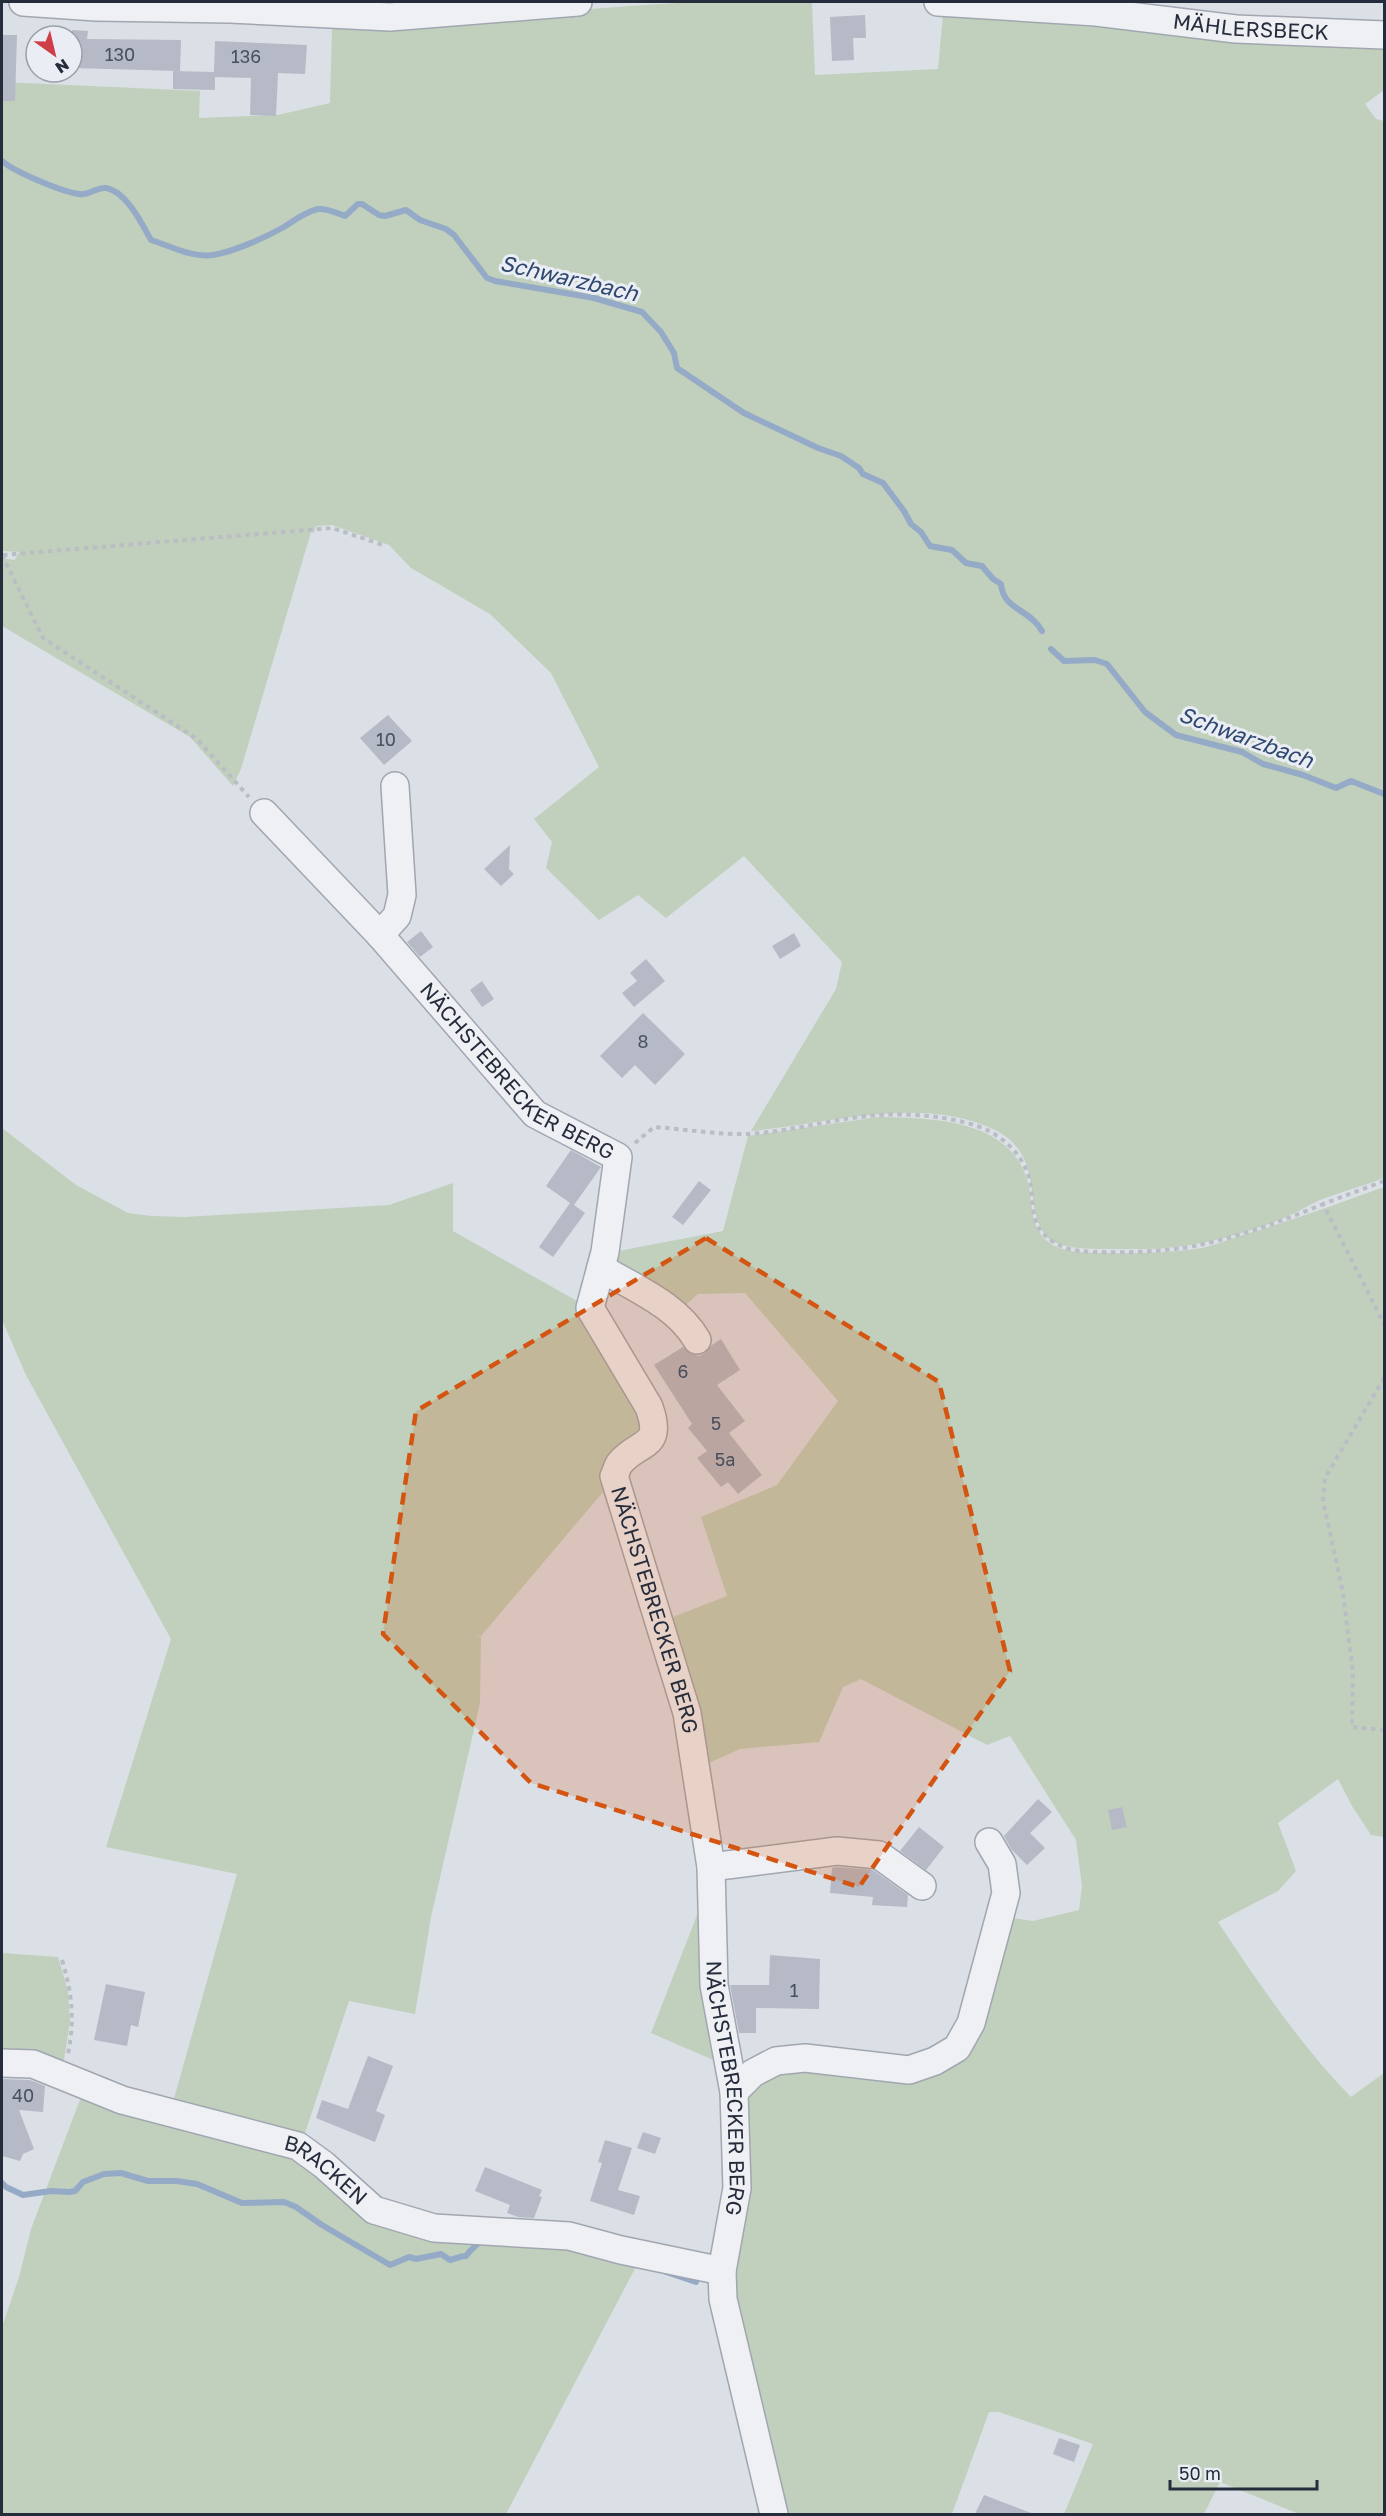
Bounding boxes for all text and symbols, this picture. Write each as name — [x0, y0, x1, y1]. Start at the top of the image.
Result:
street label: MÄHLERSBECK — [1172, 7, 1329, 45]
north arrow — [24, 24, 84, 84]
house number: 130 — [105, 43, 135, 65]
house number: 136 — [231, 45, 261, 67]
text: N — [52, 55, 73, 78]
water label: Schwarzbach — [498, 249, 642, 307]
water label: Schwarzbach — [1175, 700, 1318, 774]
house number: 10 — [376, 728, 396, 750]
street label: NÄCHSTEBRECKER BERG — [415, 977, 619, 1165]
house number: 8 — [638, 1030, 648, 1052]
house number: 6 — [678, 1360, 688, 1382]
house number: 5 — [711, 1412, 721, 1434]
house number: 5a — [715, 1448, 735, 1470]
street label: NÄCHSTEBRECKER BERG — [606, 1483, 704, 1735]
street label: NÄCHSTEBRECKER BERG — [701, 1960, 751, 2218]
house number: 1 — [790, 1979, 799, 2001]
house number: 40 — [12, 2084, 34, 2106]
street label: BRACKEN — [282, 2129, 373, 2210]
scale bar — [1170, 2453, 1317, 2491]
text: 50 m — [1179, 2462, 1221, 2484]

